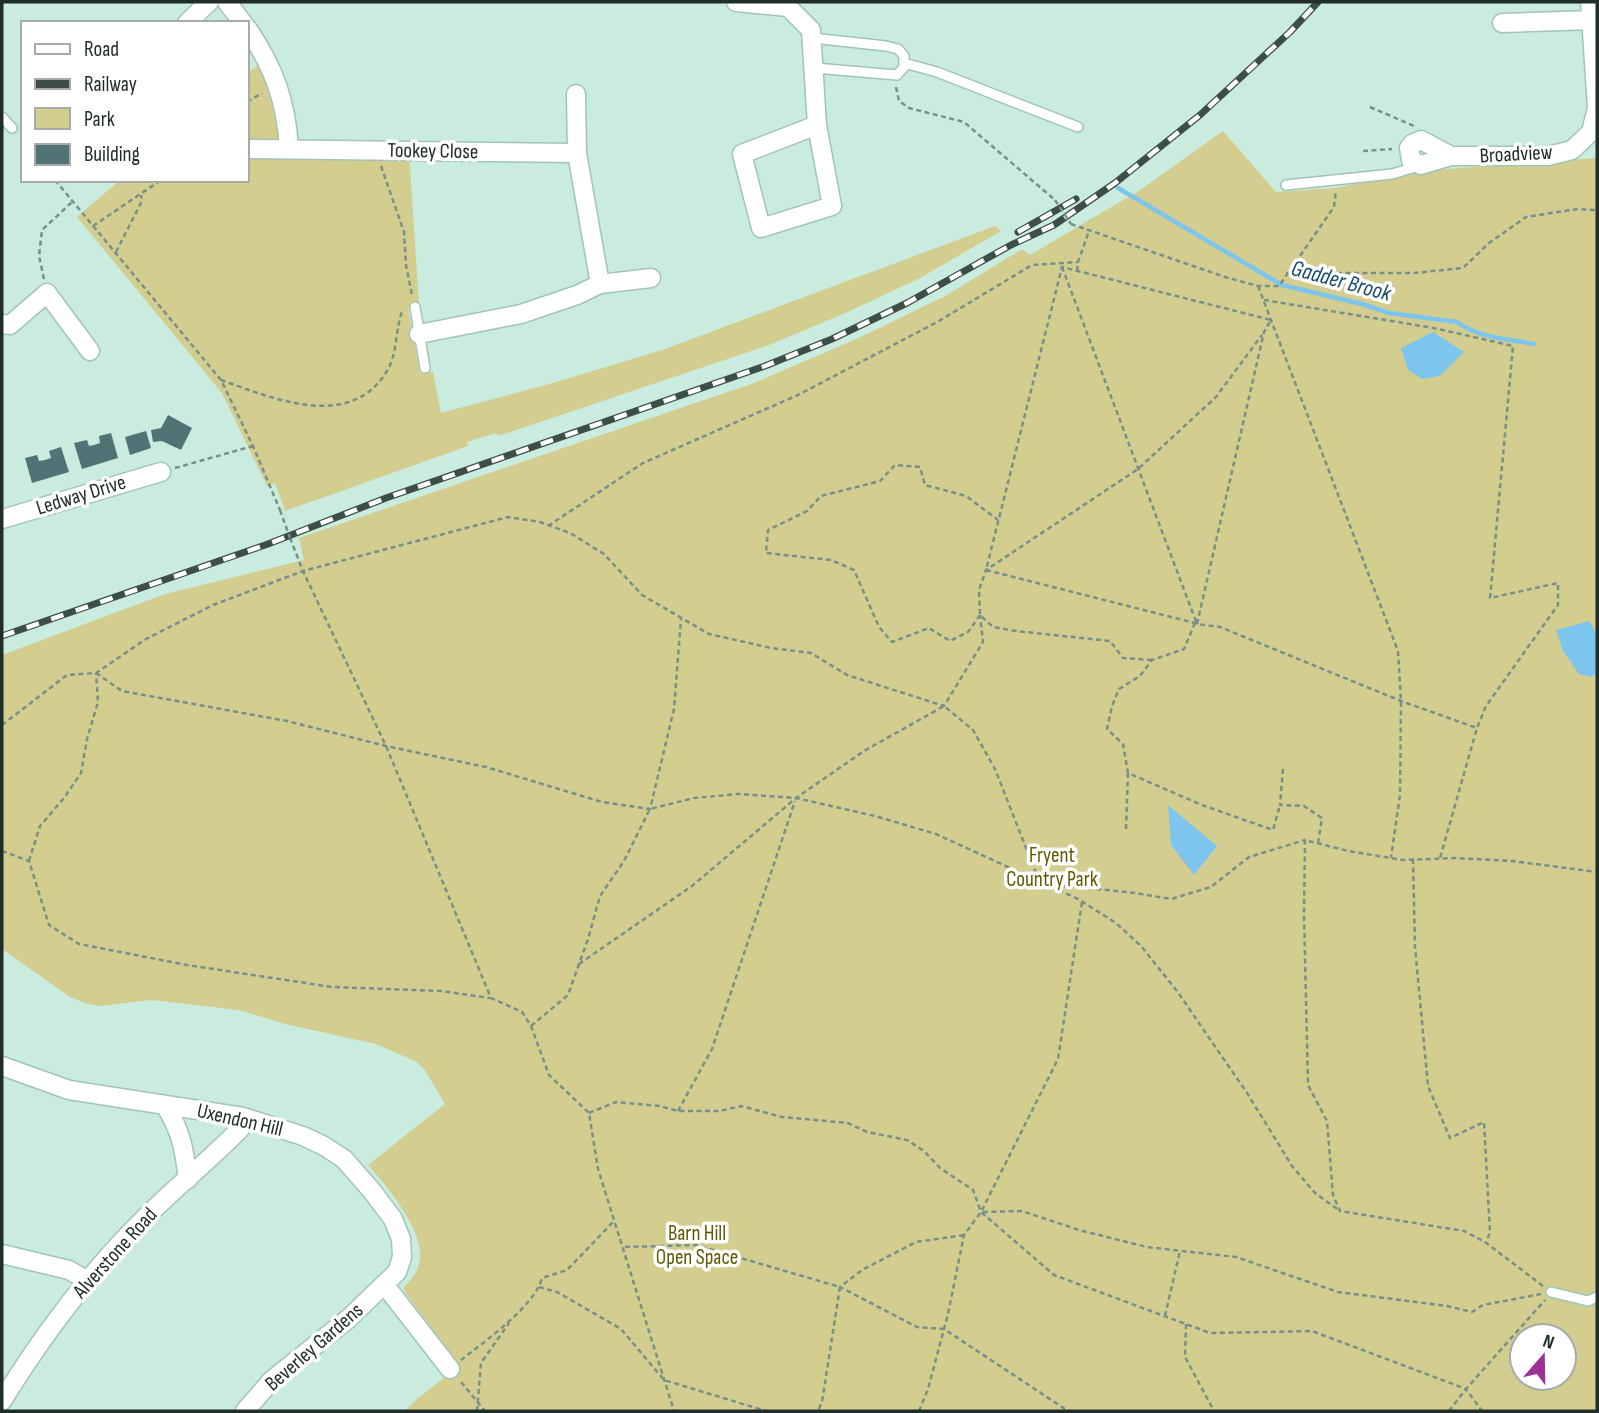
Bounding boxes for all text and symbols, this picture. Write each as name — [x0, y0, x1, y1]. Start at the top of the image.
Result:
legend — [21, 21, 248, 182]
text: Road — [84, 37, 119, 62]
text: Railway — [84, 72, 137, 97]
text: Park — [84, 107, 115, 132]
street label: Tookey Close — [387, 138, 479, 164]
street label: Broadview — [1479, 140, 1553, 168]
text: Building — [84, 142, 140, 167]
water label: Gadder Brook — [1288, 254, 1395, 308]
street label: Ledway Drive — [33, 470, 129, 520]
park label: Fryent Country Park — [1006, 843, 1098, 892]
street label: Uxendon Hill — [195, 1098, 285, 1142]
street label: Alverstone Road — [67, 1202, 162, 1304]
park label: Barn Hill Open Space — [656, 1221, 738, 1270]
street label: Beverley Gardens — [260, 1298, 368, 1396]
north arrow — [1508, 1322, 1578, 1392]
text: N — [1540, 1330, 1557, 1355]

